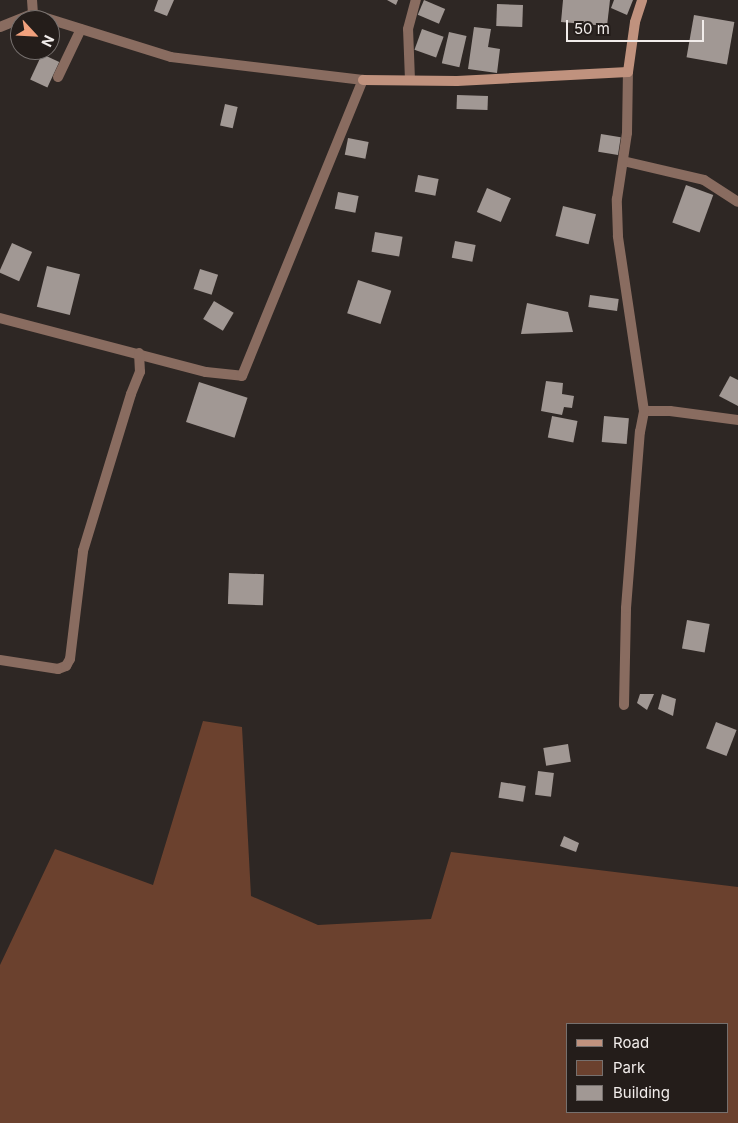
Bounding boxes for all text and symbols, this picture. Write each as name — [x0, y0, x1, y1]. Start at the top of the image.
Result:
north arrow — [10, 10, 60, 60]
scale bar — [568, 10, 706, 42]
text: 50 m — [574, 19, 610, 38]
text: N — [38, 33, 58, 50]
legend — [566, 1023, 728, 1113]
text: Road — [613, 1033, 649, 1052]
text: Park — [613, 1058, 645, 1077]
text: Building — [613, 1083, 670, 1102]

